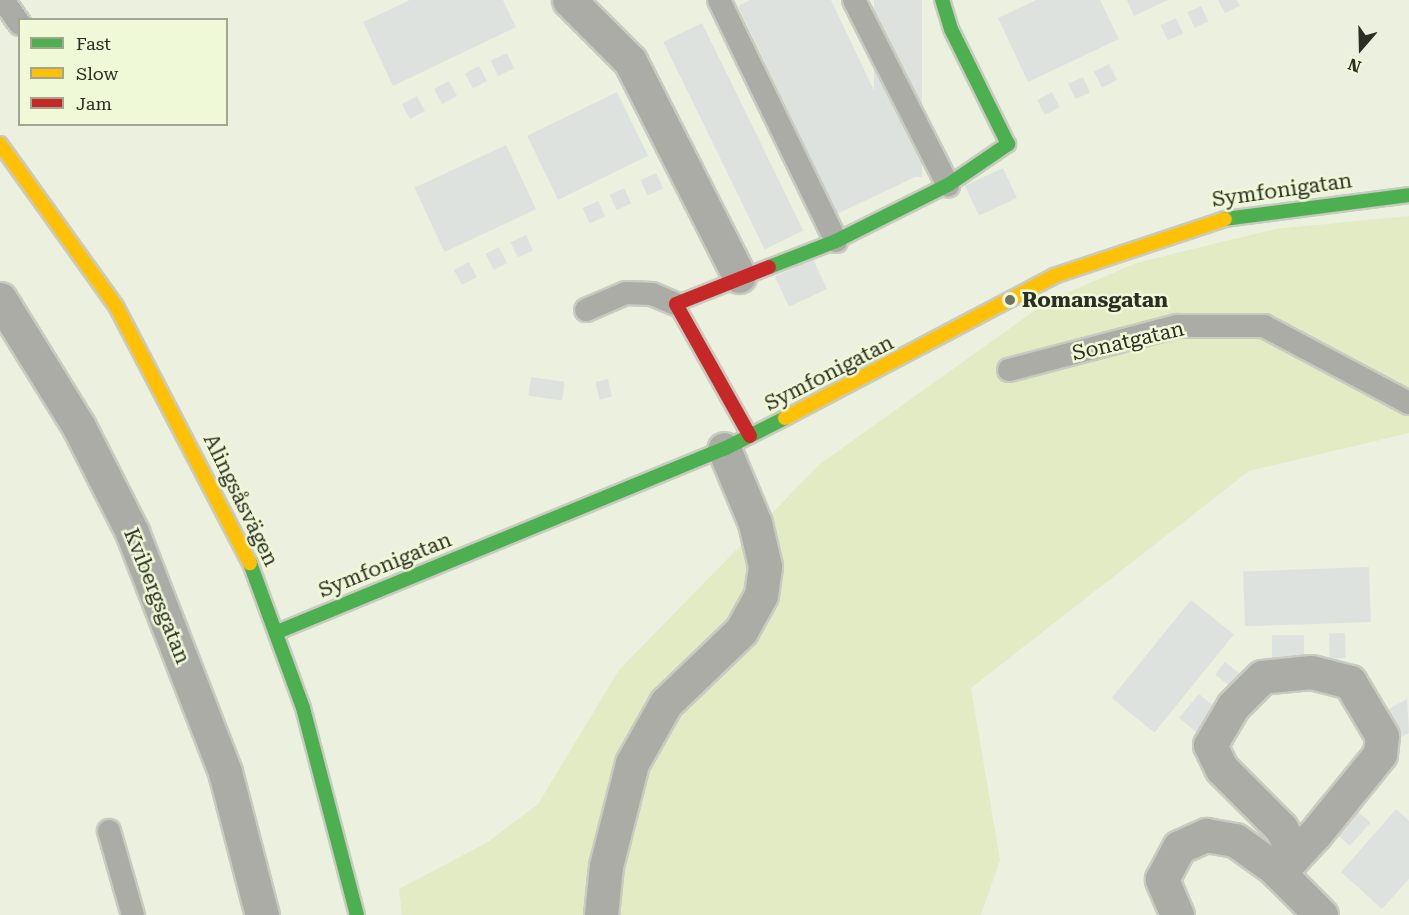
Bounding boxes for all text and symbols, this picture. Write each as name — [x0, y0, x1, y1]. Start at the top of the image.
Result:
legend — [18, 18, 228, 126]
north arrow — [1331, 18, 1391, 78]
text: Fast — [76, 33, 111, 54]
text: N — [1346, 54, 1364, 76]
text: Slow — [76, 63, 118, 84]
text: Jam — [76, 93, 112, 114]
street label: Symfonigatan — [1210, 168, 1354, 212]
place label: Romansgatan — [1022, 287, 1168, 313]
marker: Romansgatan — [1003, 293, 1017, 307]
street label: Sonatgatan — [1070, 316, 1186, 366]
street label: Symfonigatan — [760, 330, 898, 416]
street label: Alingsåsvägen — [198, 430, 284, 570]
street label: Kvibergsgatan — [118, 525, 196, 667]
street label: Symfonigatan — [315, 527, 455, 603]

